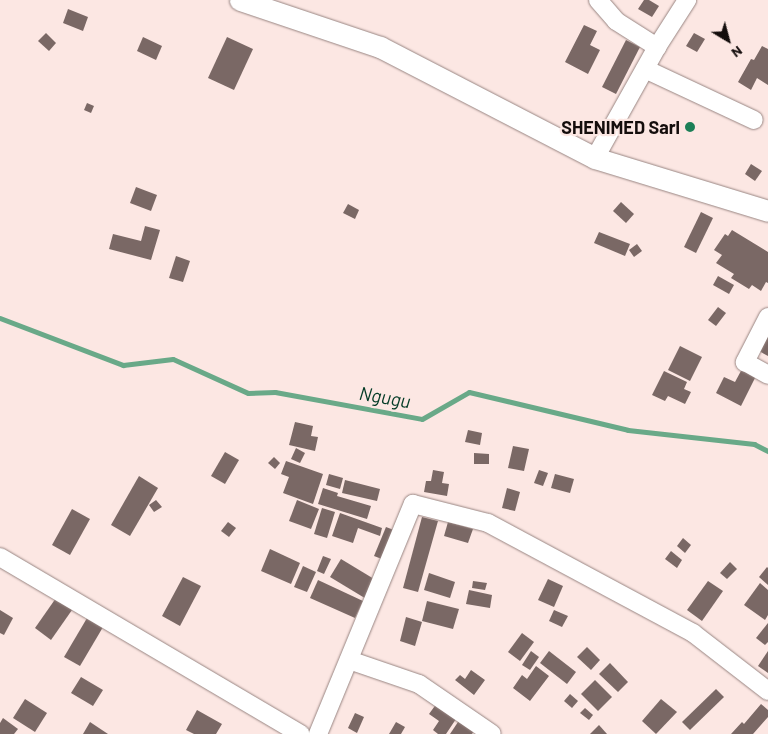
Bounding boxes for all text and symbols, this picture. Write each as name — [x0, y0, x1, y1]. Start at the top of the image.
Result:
north arrow — [703, 15, 753, 65]
text: N — [728, 43, 746, 62]
place label: SHENIMED Sarl — [561, 116, 680, 138]
marker: SHENIMED Sarl — [684, 121, 696, 133]
water label: Ngugu — [357, 381, 413, 413]

